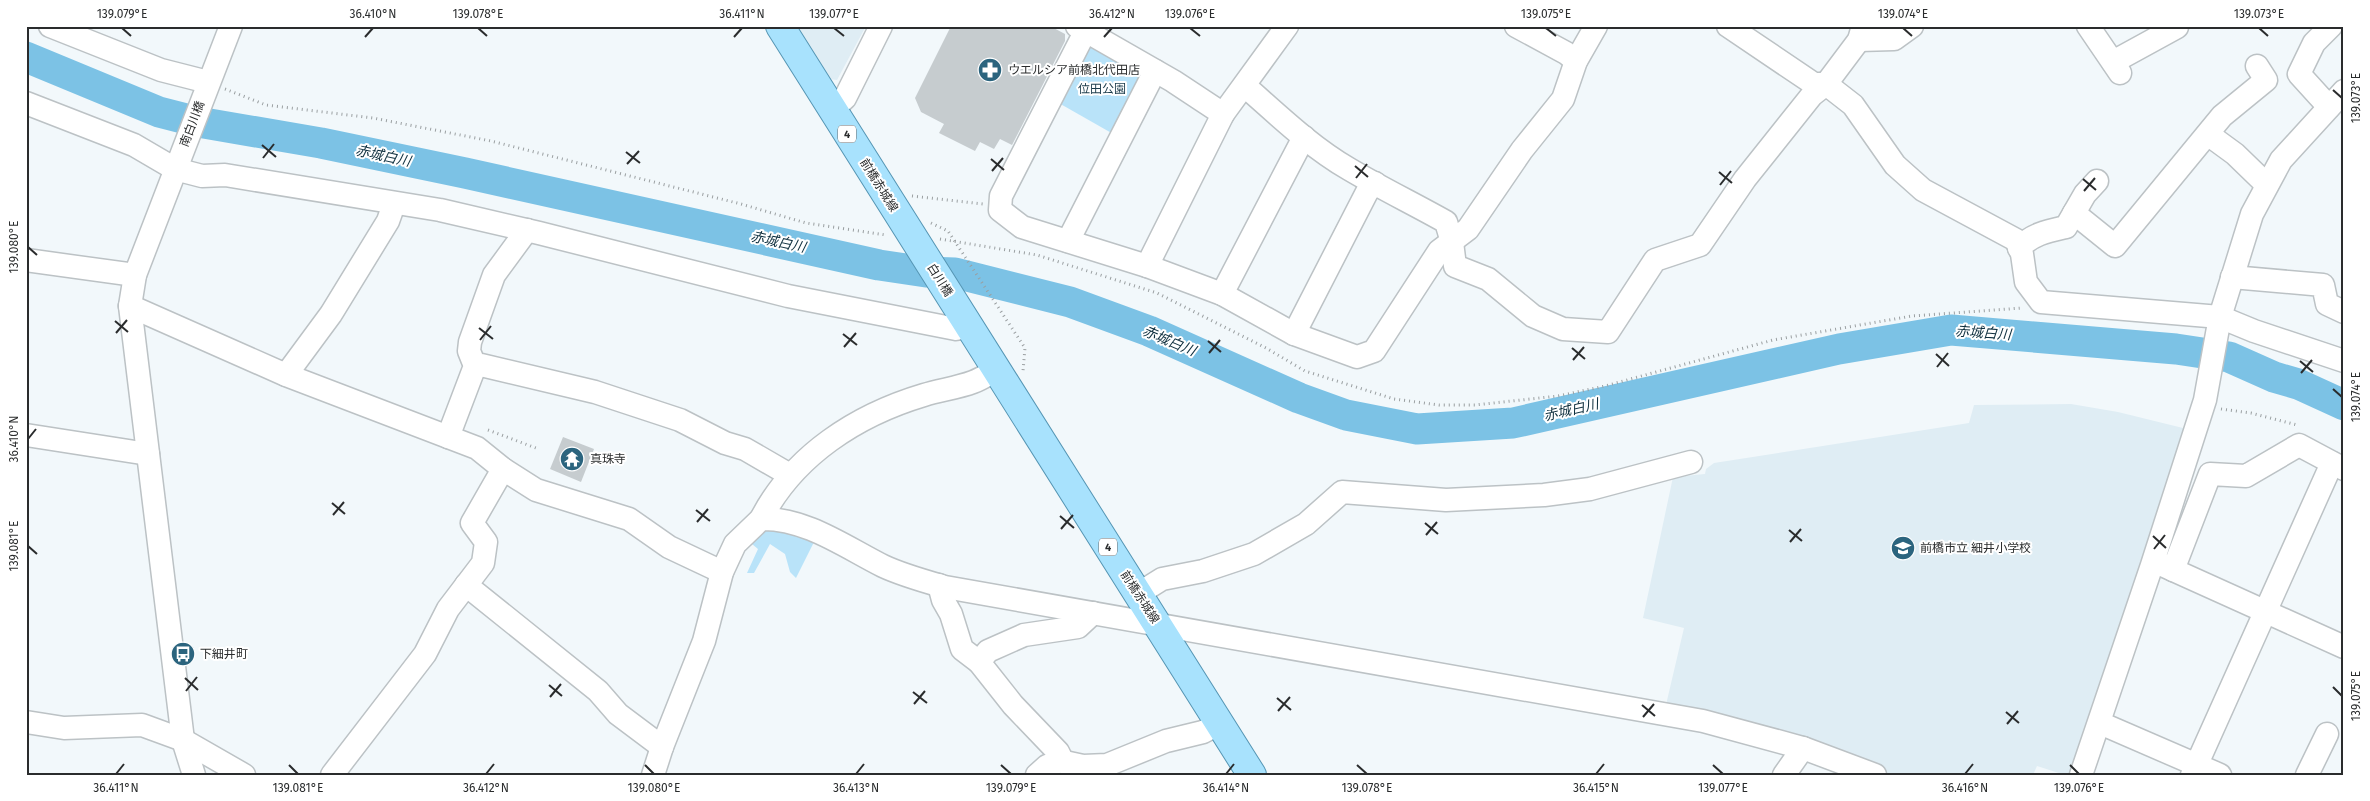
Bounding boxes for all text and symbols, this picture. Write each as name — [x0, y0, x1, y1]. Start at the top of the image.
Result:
text: 139.079°E — [97, 7, 147, 21]
text: 36.410°N — [350, 7, 396, 21]
text: 139.078°E — [453, 7, 503, 21]
text: 36.411°N — [719, 7, 765, 21]
text: 139.077°E — [809, 7, 859, 21]
text: 36.412°N — [1089, 7, 1135, 21]
text: 139.076°E — [1165, 7, 1215, 21]
text: 139.075°E — [1521, 7, 1571, 21]
text: 139.074°E — [1878, 7, 1928, 21]
text: 139.073°E — [2234, 7, 2284, 21]
pharmacy icon: ウエルシア前橋北代田店 — [977, 57, 1003, 83]
place label: ウエルシア前橋北代田店 — [1008, 63, 1140, 77]
text: 139.073°E — [2349, 73, 2363, 123]
park label: 位田公園 — [1078, 82, 1126, 96]
street label: 南白川橋 — [177, 99, 207, 149]
road number: 4 — [838, 126, 856, 142]
water label: 赤城白川 — [354, 142, 414, 171]
street label: 前橋赤城線 — [857, 156, 901, 214]
text: 139.080°E — [7, 221, 21, 273]
water label: 赤城白川 — [749, 228, 809, 257]
street label: 白川橋 — [925, 261, 955, 299]
water label: 赤城白川 — [1140, 322, 1200, 361]
water label: 赤城白川 — [1954, 323, 2014, 344]
text: 139.074°E — [2349, 372, 2363, 422]
water label: 赤城白川 — [1542, 395, 1602, 425]
text: 36.410°N — [7, 416, 21, 462]
temple icon: 真珠寺 — [559, 446, 585, 472]
place label: 真珠寺 — [590, 452, 626, 466]
text: 139.081°E — [7, 521, 21, 571]
school or university icon: 前橋市立 細井小学校 — [1890, 535, 1916, 561]
road number: 4 — [1099, 538, 1117, 556]
place label: 前橋市立 細井小学校 — [1920, 541, 2031, 555]
street label: 前橋赤城線 — [1118, 568, 1162, 626]
bus stop icon: 下細井町 — [170, 641, 196, 667]
place label: 下細井町 — [200, 647, 248, 661]
text: 139.075°E — [2349, 671, 2363, 721]
text: 36.411°N — [93, 781, 139, 795]
text: 139.081°E — [273, 781, 323, 795]
text: 36.412°N — [463, 781, 509, 795]
text: 139.080°E — [628, 781, 680, 795]
text: 36.413°N — [833, 781, 879, 795]
text: 139.079°E — [986, 781, 1036, 795]
text: 36.414°N — [1203, 781, 1249, 795]
text: 139.078°E — [1342, 781, 1392, 795]
text: 36.415°N — [1573, 781, 1619, 795]
text: 139.077°E — [1698, 781, 1748, 795]
text: 36.416°N — [1942, 781, 1988, 795]
text: 139.076°E — [2054, 781, 2104, 795]

